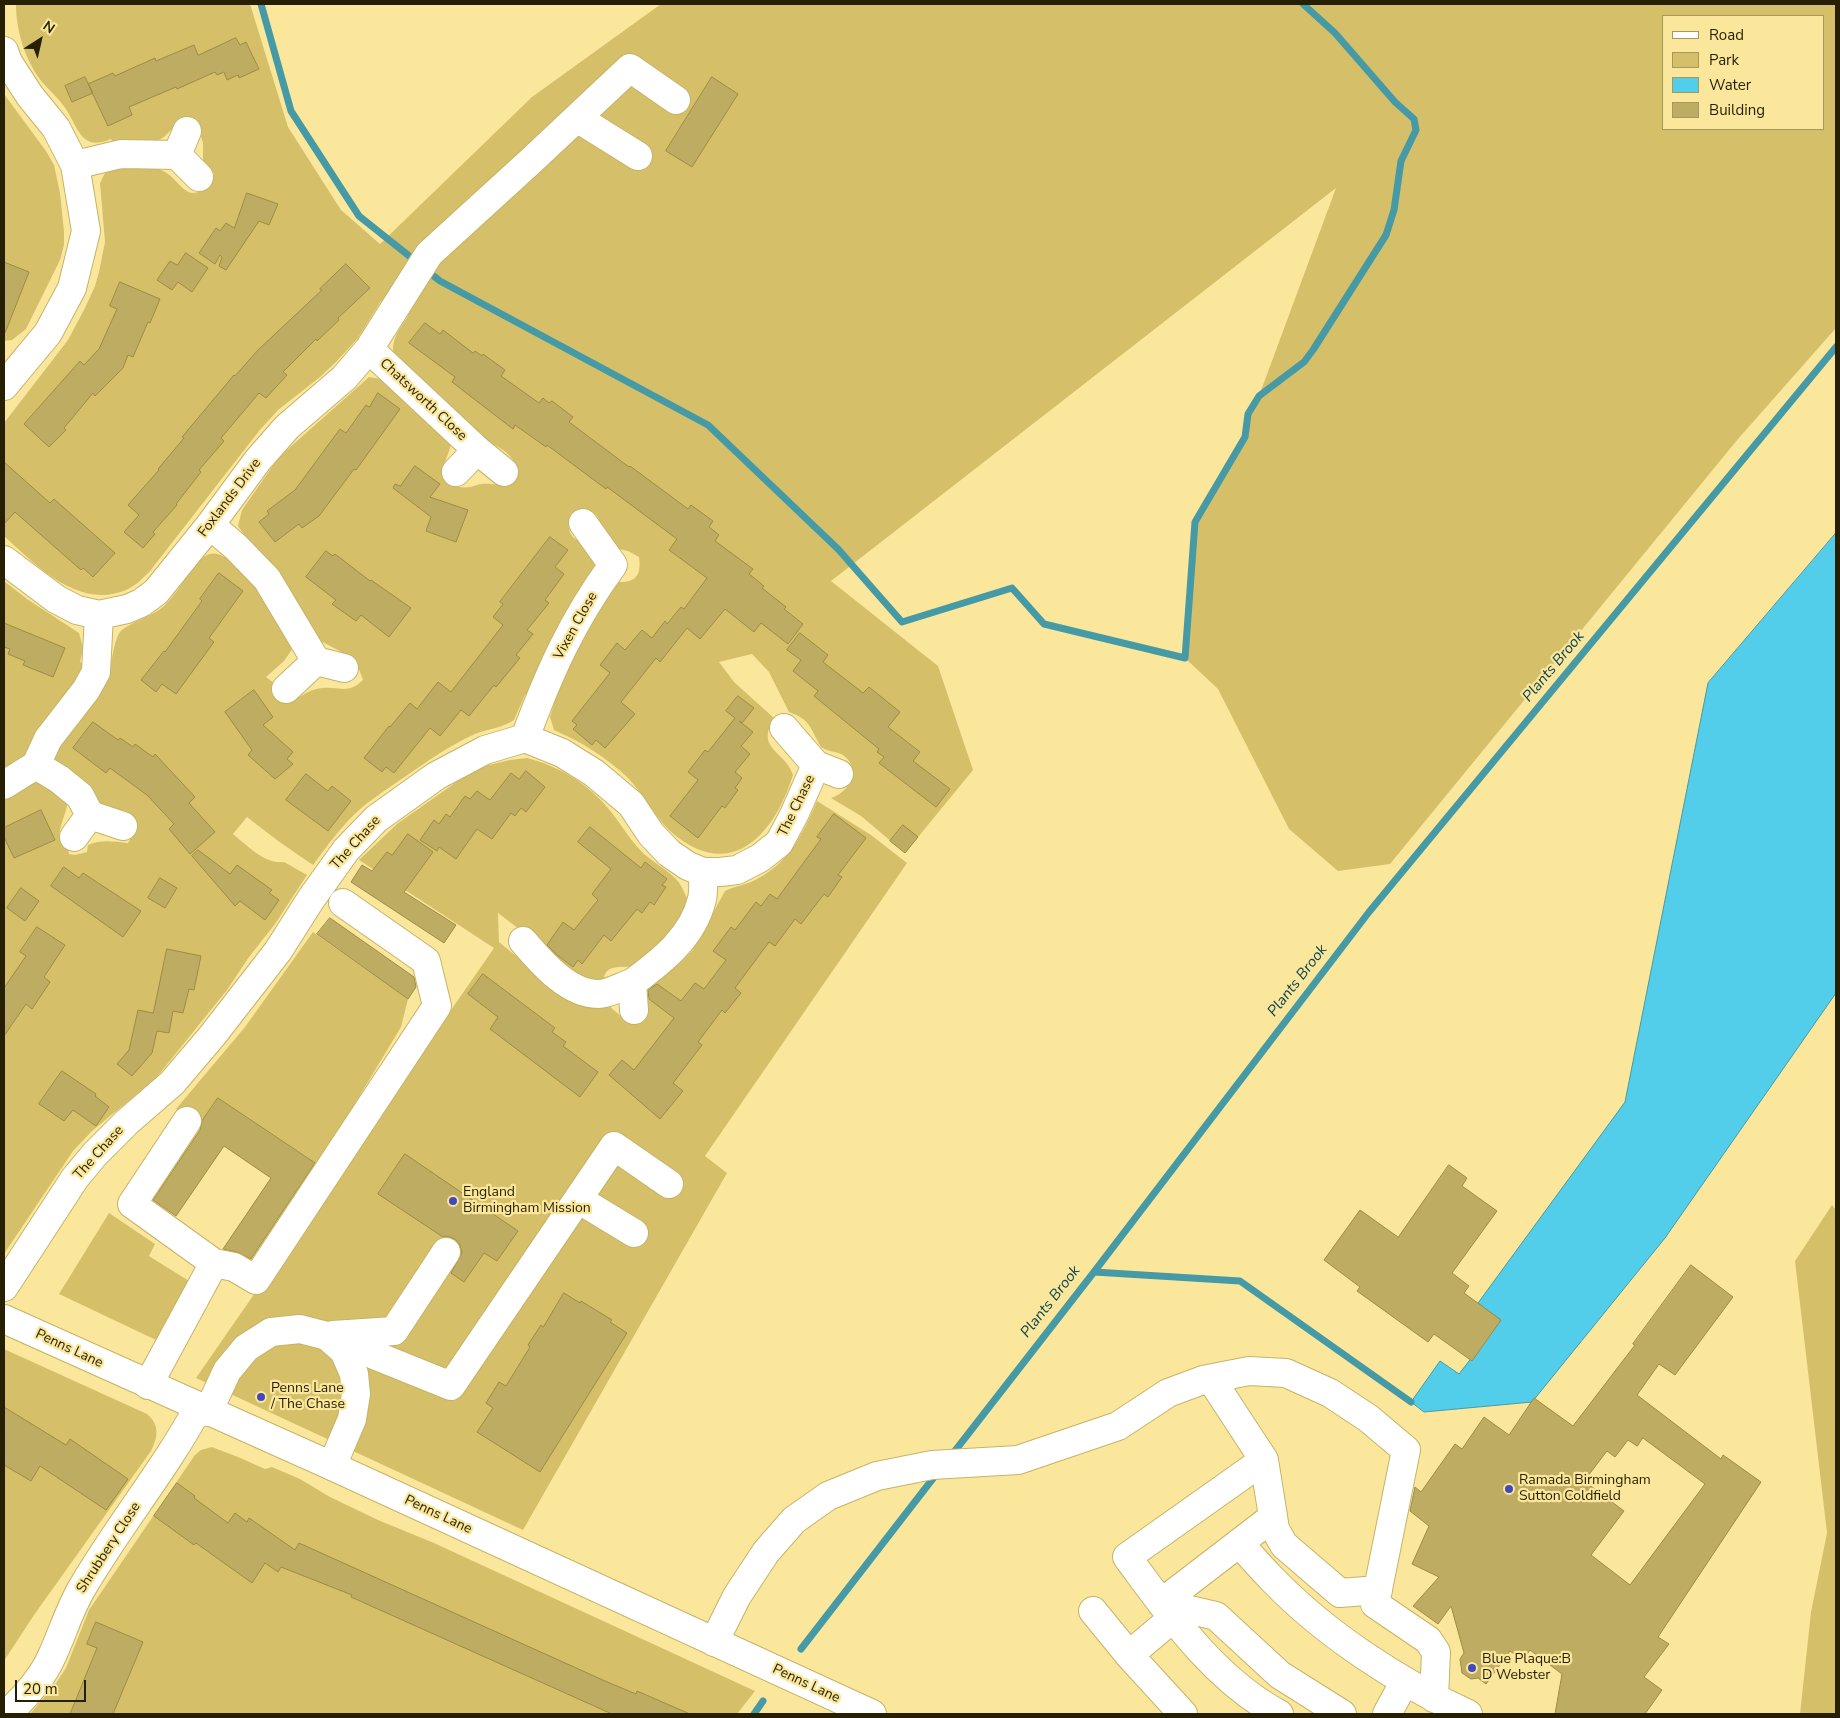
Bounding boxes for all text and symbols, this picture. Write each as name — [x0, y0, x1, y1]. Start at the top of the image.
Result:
north arrow — [15, 15, 65, 65]
legend — [1662, 15, 1825, 130]
text: N — [39, 17, 59, 38]
text: Road — [1709, 25, 1744, 45]
text: Park — [1709, 50, 1739, 70]
text: Water — [1709, 75, 1751, 95]
text: Building — [1709, 100, 1765, 120]
street label: Chatsworth Close — [376, 355, 470, 445]
street label: Foxlands Drive — [195, 456, 265, 540]
street label: Vixen Close — [551, 589, 601, 663]
water label: Plants Brook — [1519, 628, 1589, 706]
street label: The Chase — [775, 772, 819, 840]
street label: The Chase — [328, 813, 384, 873]
water label: Plants Brook — [1264, 941, 1332, 1021]
street label: The Chase — [71, 1123, 127, 1183]
place label: England Birmingham Mission — [463, 1185, 591, 1218]
marker: England Birmingham Mission — [447, 1195, 459, 1207]
water label: Plants Brook — [1017, 1262, 1085, 1342]
street label: Penns Lane — [33, 1326, 105, 1372]
place label: Penns Lane / The Chase — [271, 1381, 345, 1414]
marker: Penns Lane / The Chase — [255, 1391, 267, 1403]
place label: Ramada Birmingham Sutton Coldfield — [1519, 1473, 1651, 1505]
marker: Ramada Birmingham Sutton Coldfield — [1503, 1483, 1515, 1495]
street label: Penns Lane — [402, 1492, 474, 1538]
street label: Shrubbery Close — [73, 1499, 145, 1597]
place label: Blue Plaque:B D Webster — [1482, 1652, 1571, 1684]
street label: Penns Lane — [770, 1661, 842, 1707]
marker: Blue Plaque:B D Webster — [1466, 1662, 1478, 1674]
scale bar — [18, 1670, 89, 1702]
text: 20 m — [23, 1679, 58, 1699]

